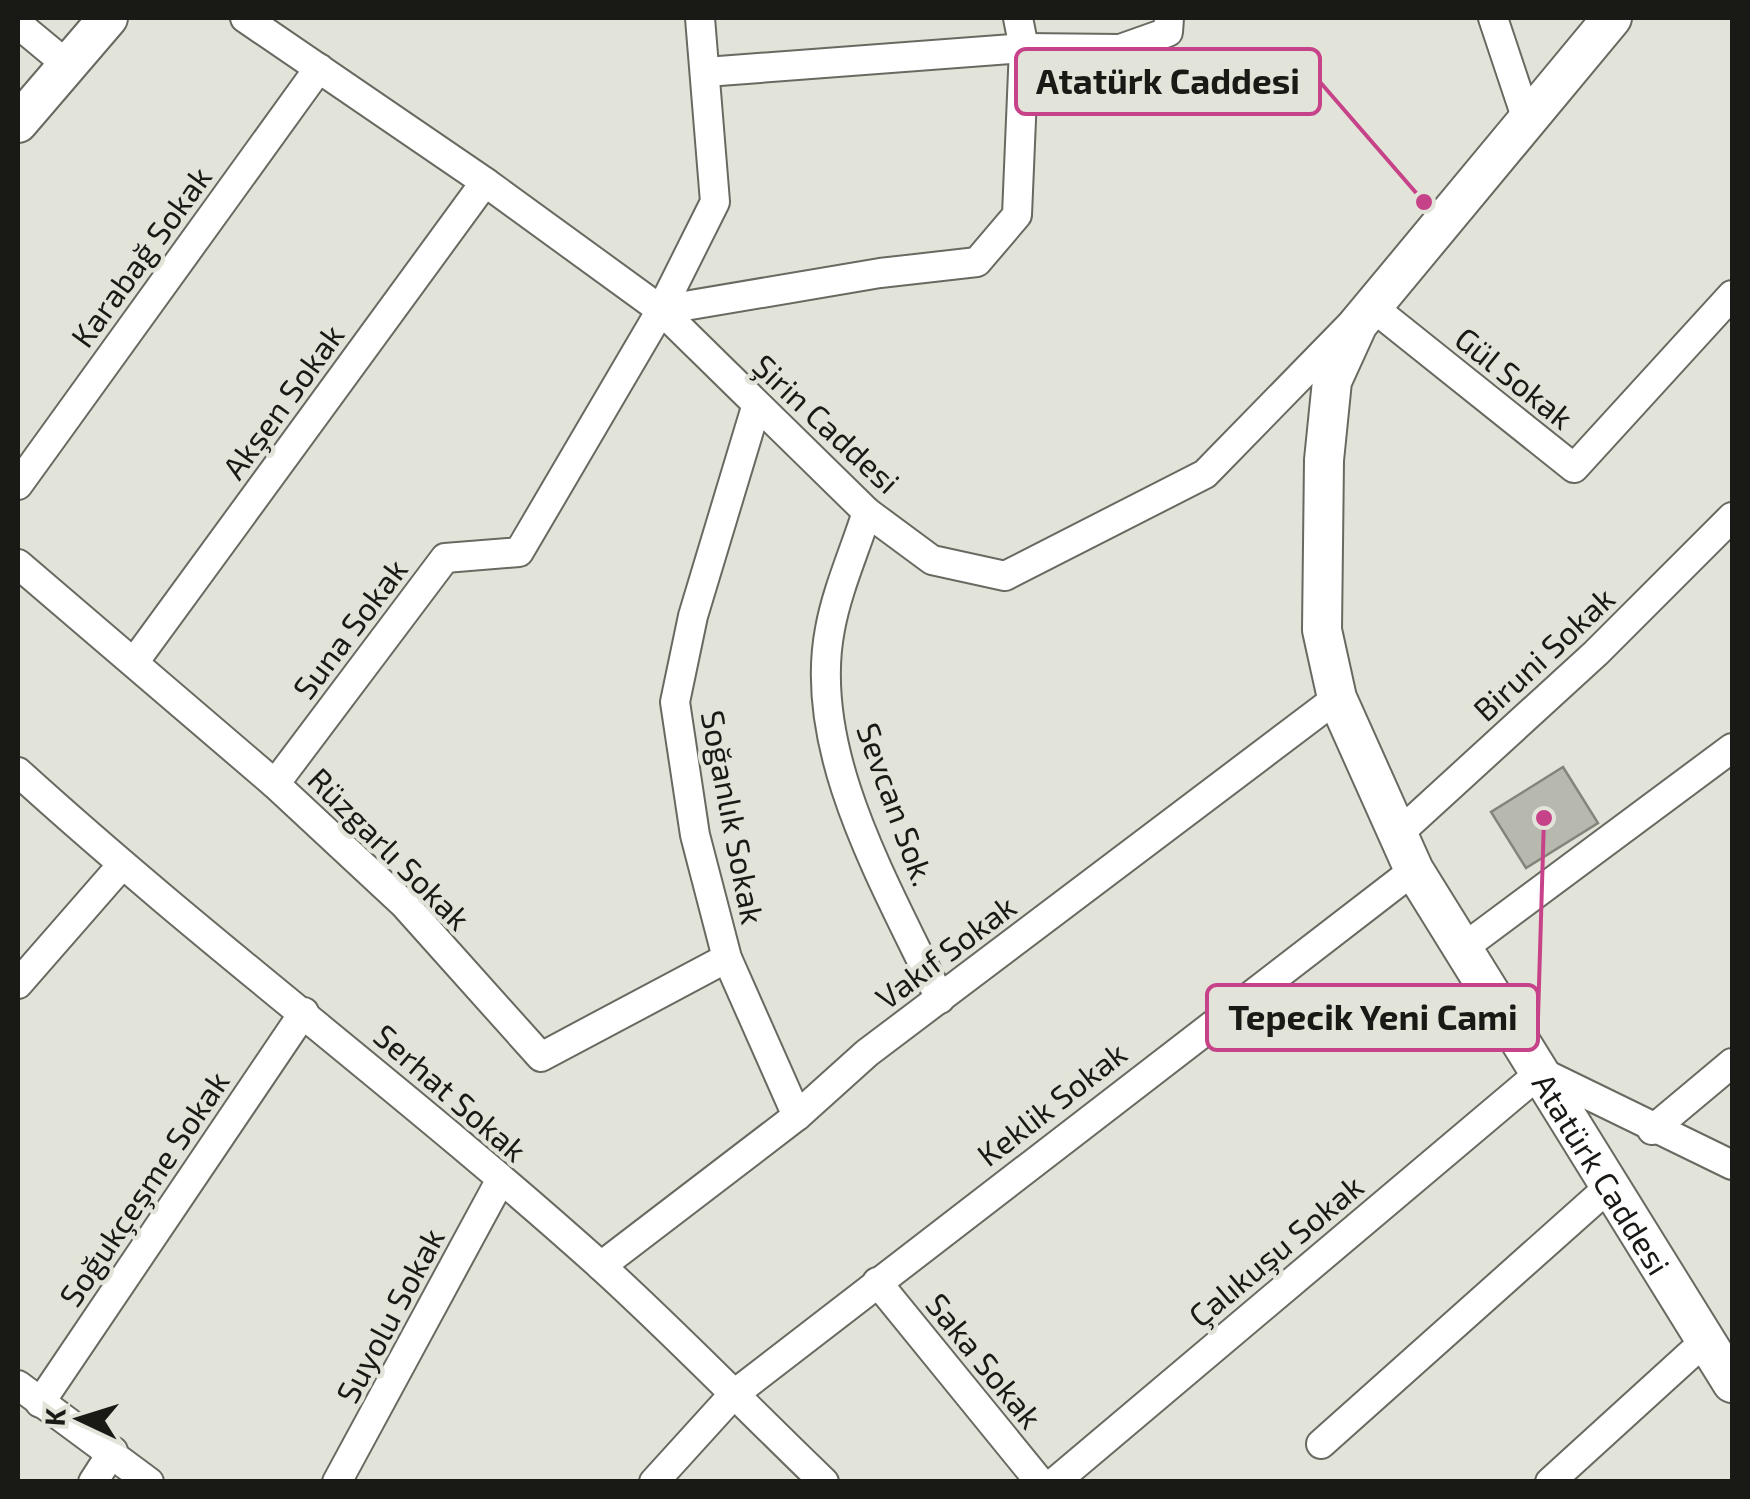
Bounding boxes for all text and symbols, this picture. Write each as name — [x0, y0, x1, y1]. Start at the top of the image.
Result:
callout: Atatürk Caddesi — [1016, 49, 1320, 114]
text: Atatürk Caddesi — [1036, 59, 1300, 101]
street label: Karabağ Sokak — [62, 158, 218, 354]
street label: Akşen Sokak — [213, 316, 352, 487]
street label: Gül Sokak — [1448, 318, 1582, 436]
street label: Şirin Caddesi — [745, 346, 908, 502]
street label: Suna Sokak — [284, 550, 414, 706]
street label: Biruni Sokak — [1465, 578, 1621, 728]
street label: Soğanlık Sokak — [695, 707, 773, 927]
street label: Sevcan Sok. — [850, 717, 944, 891]
street label: Rüzgarlı Sokak — [301, 759, 479, 937]
street label: Vakıf Sokak — [868, 886, 1022, 1016]
callout: Tepecik Yeni Cami — [1207, 985, 1538, 1050]
text: Tepecik Yeni Cami — [1228, 995, 1518, 1037]
street label: Serhat Sokak — [367, 1015, 535, 1169]
street label: Keklik Sokak — [969, 1033, 1133, 1173]
street label: Soğukçeşme Sokak — [50, 1063, 237, 1314]
street label: Atatürk Caddesi — [1526, 1066, 1679, 1281]
street label: Çalıkuşu Sokak — [1180, 1166, 1371, 1335]
street label: Suyolu Sokak — [327, 1221, 451, 1409]
street label: Saka Sokak — [919, 1285, 1051, 1435]
north arrow — [30, 1369, 130, 1469]
text: K — [36, 1407, 72, 1427]

